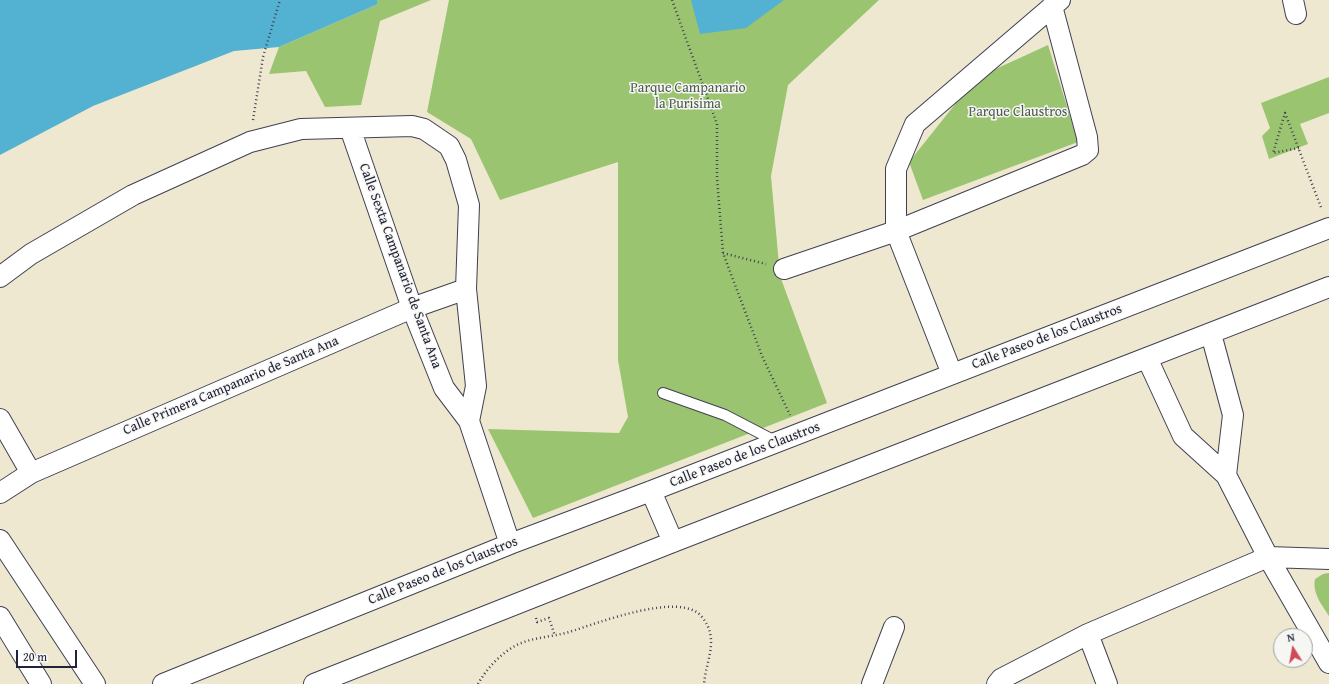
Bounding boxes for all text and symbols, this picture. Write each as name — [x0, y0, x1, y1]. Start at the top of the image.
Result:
park label: Parque Campanario la Purisima — [630, 80, 746, 112]
park label: Parque Claustros — [969, 104, 1067, 120]
street label: Calle Sexta Campanario de Santa Ana — [355, 161, 445, 371]
street label: Calle Paseo de los Claustros — [970, 301, 1124, 373]
street label: Calle Primera Campanario de Santa Ana — [121, 333, 341, 439]
street label: Calle Paseo de los Claustros — [668, 419, 822, 491]
street label: Calle Paseo de los Claustros — [366, 533, 520, 609]
north arrow — [1273, 628, 1313, 668]
text: N — [1286, 629, 1296, 646]
scale bar — [18, 642, 79, 668]
text: 20 m — [23, 648, 47, 665]

